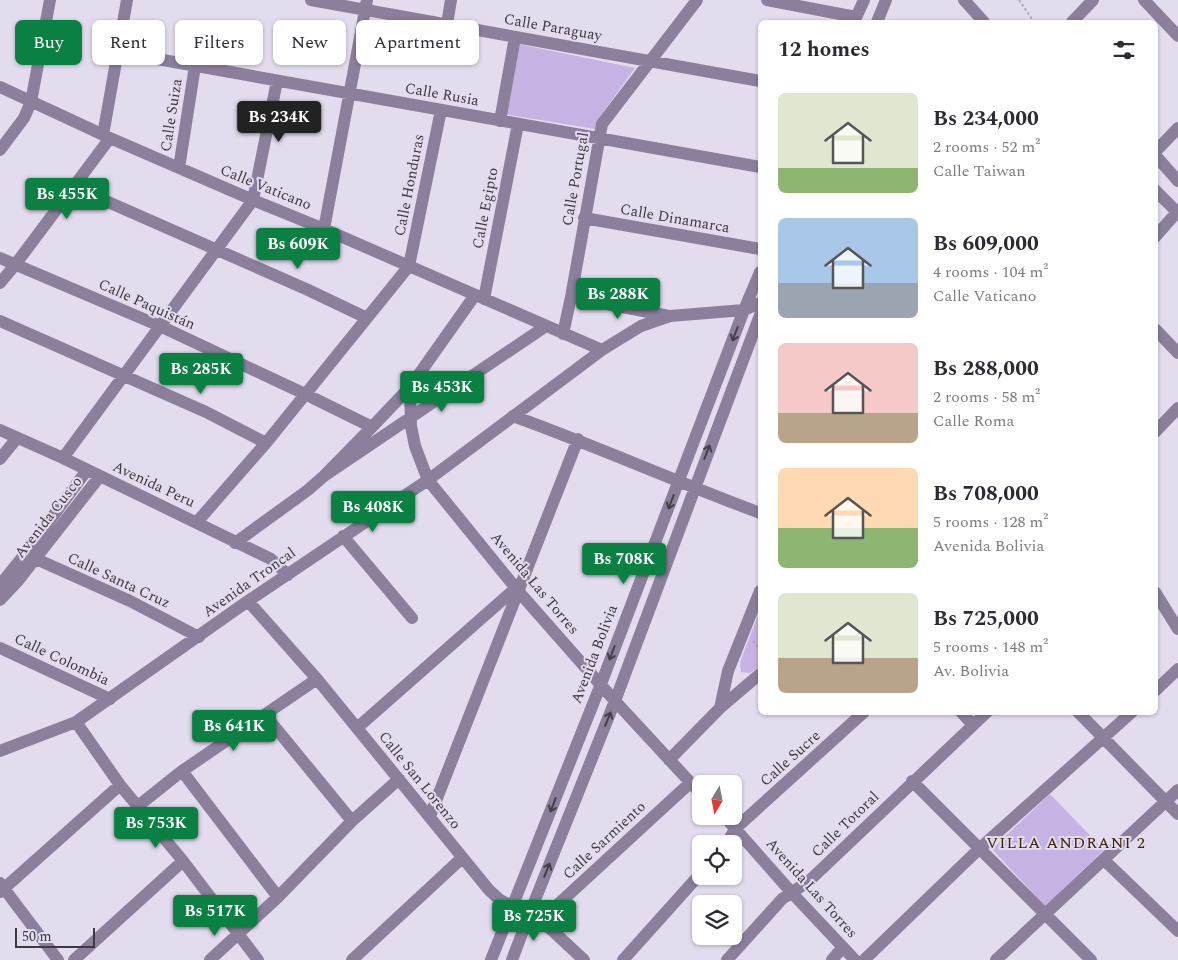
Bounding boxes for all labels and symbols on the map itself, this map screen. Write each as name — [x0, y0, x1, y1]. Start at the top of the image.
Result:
street label: Calle Paraguay — [502, 8, 604, 48]
street label: Calle Suiza — [154, 76, 189, 153]
street label: Calle Rusia — [403, 77, 481, 112]
pin: Bs 234K — [233, 100, 325, 143]
street label: Calle Portugal — [556, 130, 595, 228]
street label: Calle Honduras — [388, 132, 431, 238]
street label: Calle Vaticano — [217, 159, 315, 216]
street label: Calle Egipto — [466, 165, 505, 251]
pin: Bs 455K — [21, 178, 113, 220]
street label: Calle Dinamarca — [618, 198, 732, 240]
pin: Bs 609K — [252, 228, 344, 270]
street label: Calle Paquistán — [95, 273, 199, 336]
pin: Bs 288K — [572, 278, 664, 320]
one-way arrow — [730, 325, 739, 341]
pin: Bs 285K — [155, 352, 247, 395]
pin: Bs 453K — [396, 370, 488, 413]
one-way arrow — [703, 445, 713, 460]
street label: Avenida Peru — [109, 455, 199, 514]
street label: Avenida Cusco — [9, 471, 88, 563]
pin: Bs 408K — [327, 490, 419, 533]
one-way arrow — [666, 494, 675, 509]
street label: Avenida Las Torres — [485, 527, 585, 640]
street label: Avenida Troncal — [198, 542, 301, 623]
pin: Bs 708K — [578, 542, 670, 585]
street label: Calle Santa Cruz — [64, 547, 174, 614]
street label: Avenida Bolivia — [565, 601, 624, 707]
street label: Calle Colombia — [10, 627, 114, 692]
one-way arrow — [607, 645, 616, 661]
pin: Bs 641K — [188, 710, 280, 752]
one-way arrow — [603, 712, 613, 727]
street label: Calle Sucre — [755, 725, 826, 792]
street label: Calle San Lorenzo — [373, 726, 467, 834]
north arrow — [692, 775, 742, 825]
street label: Calle Totoral — [806, 786, 884, 863]
street label: Calle Sarmiento — [558, 796, 651, 885]
one-way arrow — [548, 797, 557, 812]
pin: Bs 753K — [110, 806, 202, 849]
district label: VILLA ANDRANI 2 — [986, 831, 1146, 855]
street label: Avenida Las Torres — [760, 833, 863, 944]
one-way arrow — [543, 863, 552, 878]
pin: Bs 517K — [169, 894, 261, 937]
pin: Bs 725K — [488, 900, 580, 942]
scale bar — [15, 925, 95, 948]

